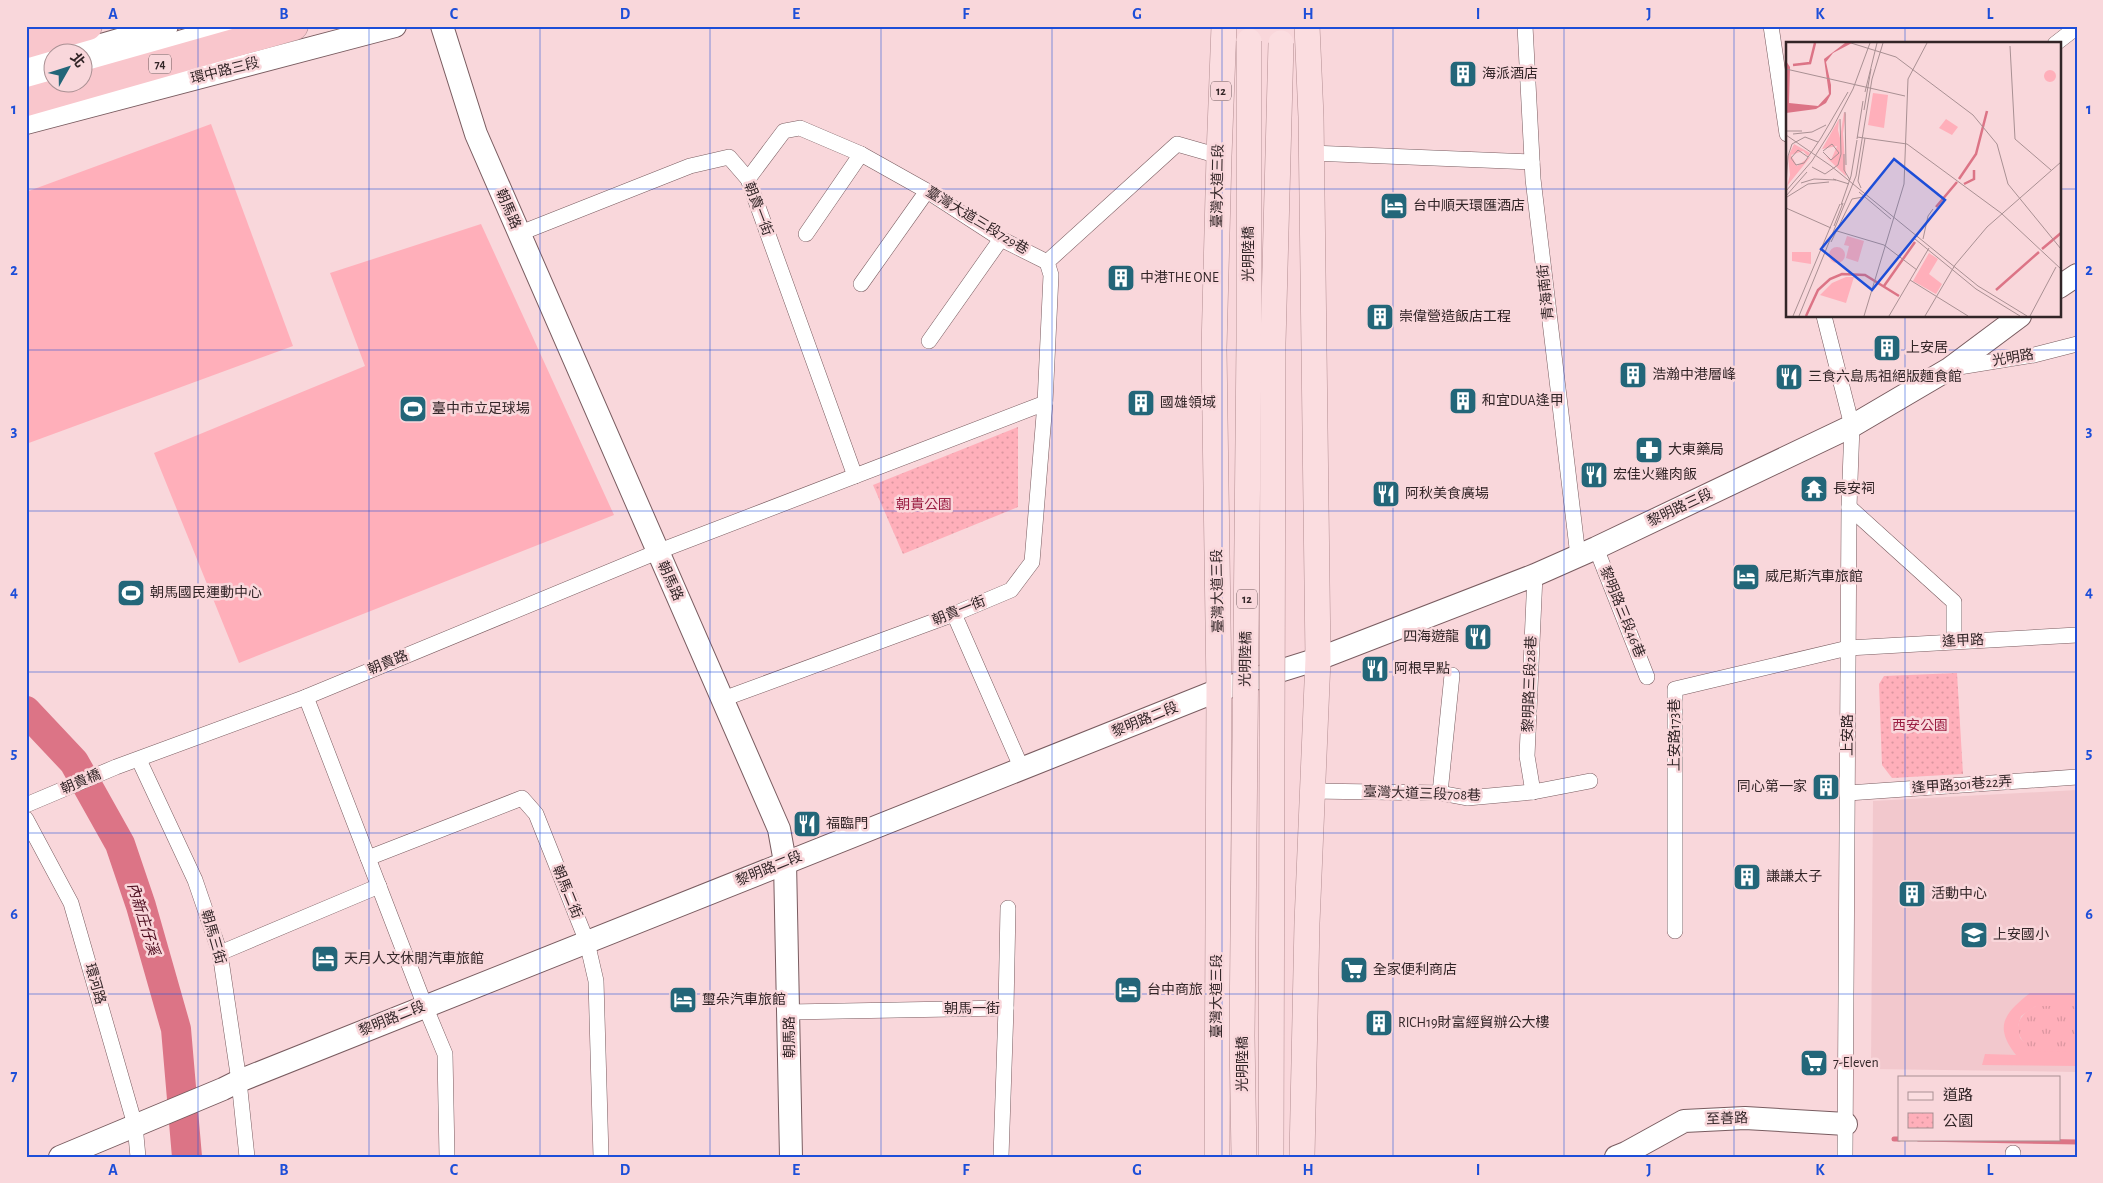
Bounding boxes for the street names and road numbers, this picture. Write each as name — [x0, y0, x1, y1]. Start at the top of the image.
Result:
road number: 74 — [149, 54, 171, 74]
street label: 環中路三段 — [189, 55, 261, 86]
road number: 12 — [1211, 82, 1231, 100]
street label: 臺灣大道三段 — [1209, 144, 1226, 228]
street label: 朝貴一街 — [741, 180, 776, 238]
street label: 臺灣大道三段729巷 — [923, 184, 1031, 257]
street label: 朝馬路 — [493, 187, 524, 231]
street label: 光明陸橋 — [1241, 226, 1256, 282]
street label: 青海南街 — [1535, 263, 1556, 321]
street label: 光明路 — [1991, 346, 2035, 369]
street label: 黎明路三段 — [1645, 486, 1715, 529]
street label: 臺灣大道三段 — [1209, 549, 1226, 633]
street label: 朝馬路 — [655, 559, 686, 603]
street label: 黎明路三段46巷 — [1597, 564, 1648, 660]
road number: 12 — [1237, 590, 1257, 608]
street label: 朝貴一街 — [930, 593, 988, 628]
street label: 光明陸橋 — [1238, 631, 1253, 687]
street label: 逢甲路 — [1942, 632, 1984, 649]
street label: 黎明路三段28巷 — [1520, 635, 1539, 733]
street label: 朝貴路 — [366, 648, 410, 677]
street label: 黎明路二段 — [1110, 699, 1180, 740]
street label: 上安路173巷 — [1667, 699, 1682, 771]
street label: 上安路 — [1840, 714, 1855, 756]
street label: 朝貴橋 — [59, 766, 103, 797]
street label: 逢甲路301巷22弄 — [1911, 774, 2013, 795]
street label: 臺灣大道三段708巷 — [1363, 784, 1481, 803]
street label: 黎明路二段 — [734, 848, 804, 889]
street label: 朝馬二街 — [550, 863, 585, 921]
street label: 朝馬三街 — [199, 908, 228, 966]
street label: 臺灣大道三段 — [1209, 954, 1224, 1038]
street label: 環河路 — [82, 962, 108, 1006]
street label: 黎明路二段 — [357, 998, 427, 1039]
street label: 朝馬一街 — [944, 1001, 1000, 1016]
street label: 朝馬路 — [782, 1016, 797, 1058]
street label: 光明陸橋 — [1235, 1036, 1250, 1092]
street label: 至善路 — [1706, 1110, 1748, 1127]

